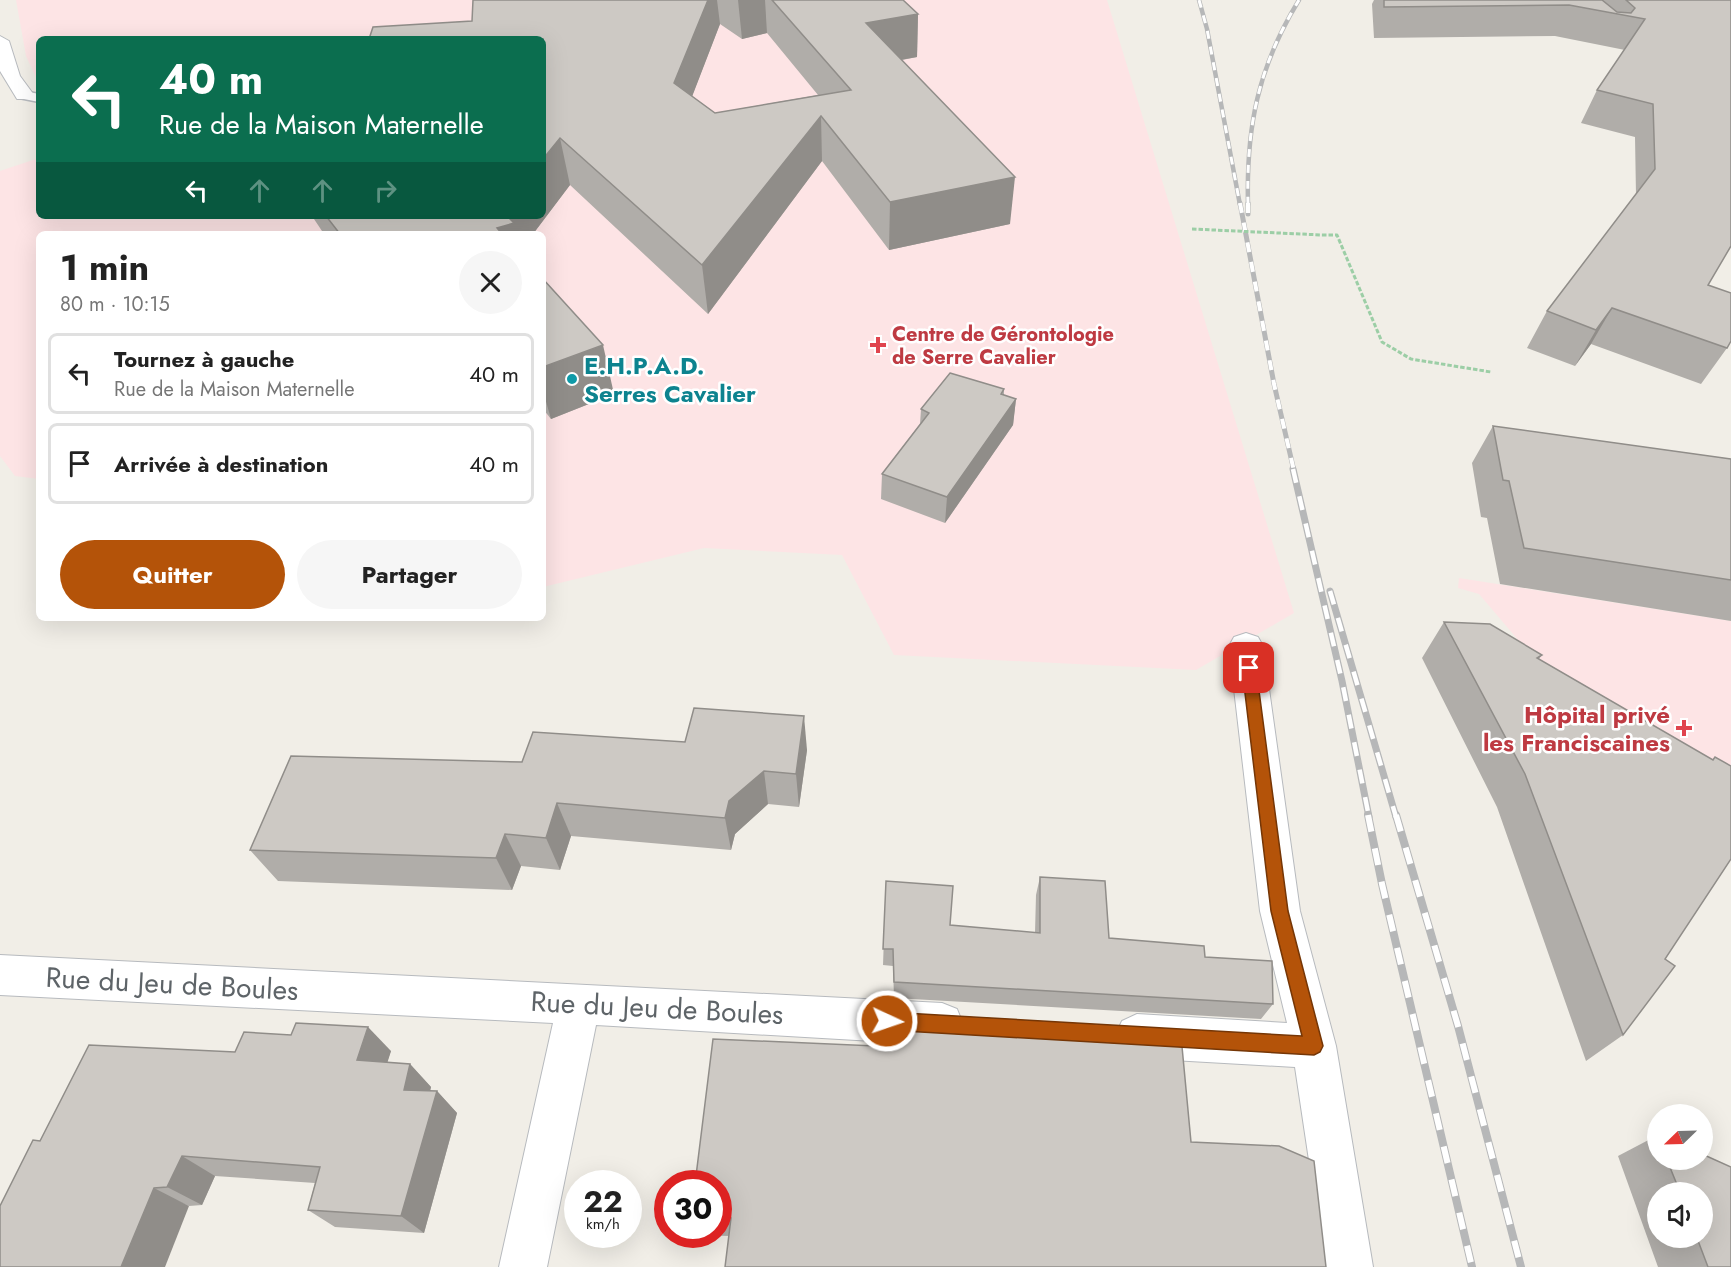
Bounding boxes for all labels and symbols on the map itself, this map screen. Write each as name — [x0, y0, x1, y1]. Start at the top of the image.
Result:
place label: Centre de Gérontologie de Serre Cavalier — [892, 320, 1114, 372]
marker: Centre de Gérontologie de Serre Cavalier — [869, 336, 887, 354]
place label: E.H.P.A.D. Serres Cavalier — [584, 348, 756, 411]
marker: E.H.P.A.D. Serres Cavalier — [565, 372, 579, 386]
pin — [1223, 642, 1274, 693]
place label: Hôpital privé les Franciscaines — [1483, 697, 1670, 760]
marker: Hôpital privé les Franciscaines — [1675, 719, 1693, 737]
street label: Rue du Jeu de Boules — [45, 957, 299, 1011]
street label: Rue du Jeu de Boules — [530, 981, 784, 1035]
position arrow — [855, 989, 919, 1053]
north arrow — [1647, 1104, 1713, 1170]
speed limit sign: 30 — [654, 1170, 732, 1248]

